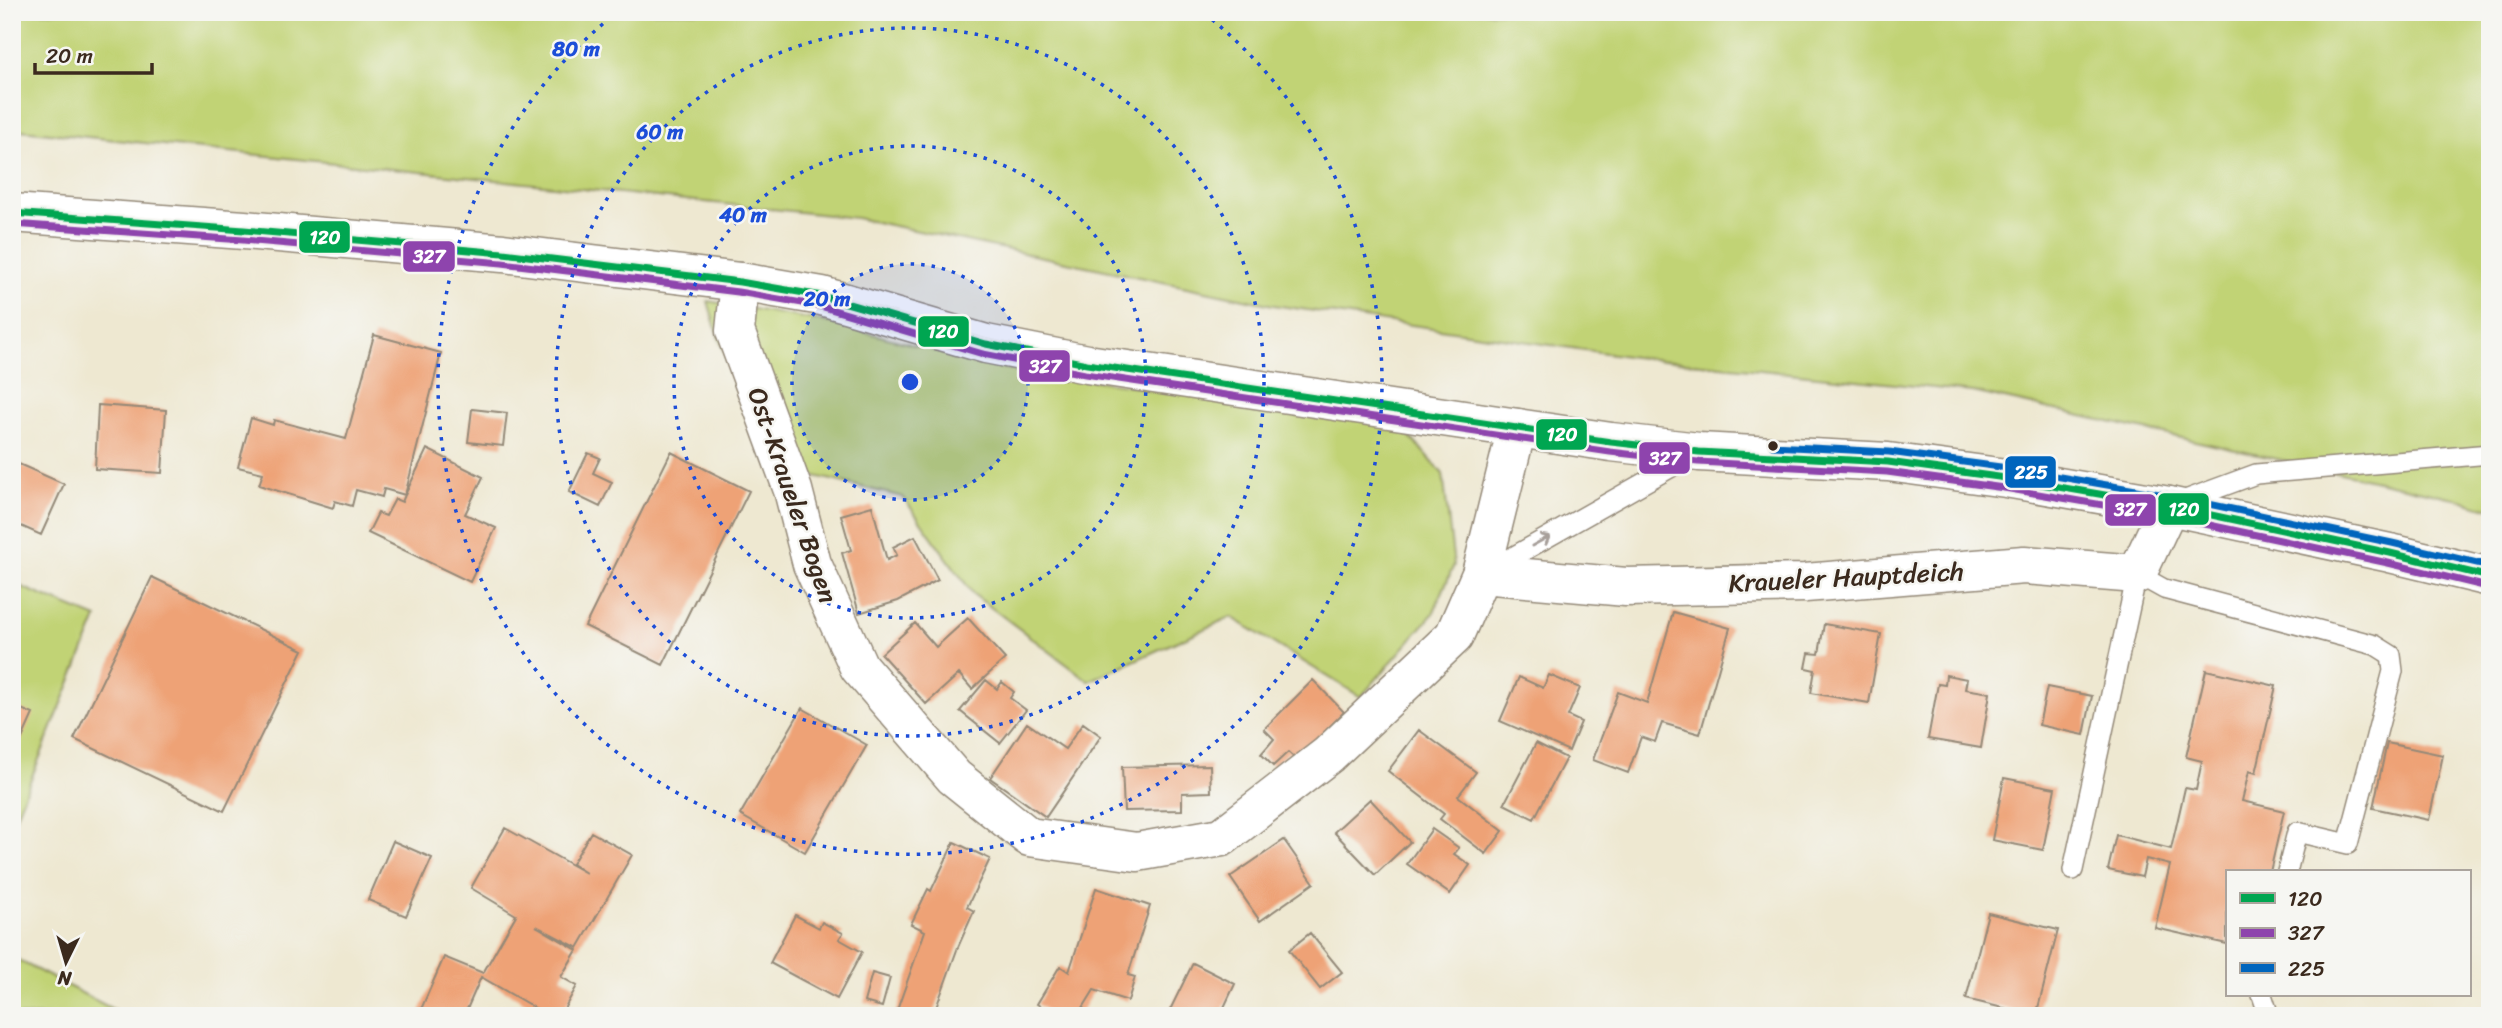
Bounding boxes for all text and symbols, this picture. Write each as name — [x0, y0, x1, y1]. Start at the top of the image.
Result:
text: 80 m — [551, 30, 601, 68]
scale bar — [35, 32, 152, 76]
text: 20 m — [46, 37, 93, 75]
text: 60 m — [636, 113, 684, 151]
text: 40 m — [718, 196, 768, 234]
line badge: 120 — [298, 220, 351, 254]
text: 120 — [309, 221, 341, 254]
line badge: 327 — [402, 240, 456, 273]
text: 327 — [412, 240, 447, 273]
text: 20 m — [803, 280, 851, 318]
line badge: 120 — [917, 315, 970, 348]
text: 120 — [927, 315, 959, 348]
line badge: 327 — [1018, 349, 1071, 383]
text: 327 — [1028, 350, 1063, 383]
centre of rings — [898, 370, 922, 394]
street label: Ost-Kraueler Bogen — [735, 381, 851, 609]
line badge: 120 — [1535, 418, 1588, 451]
text: 120 — [1546, 418, 1578, 451]
unlabelled marker — [1766, 439, 1780, 453]
line badge: 327 — [1638, 441, 1691, 475]
text: 327 — [1648, 442, 1683, 475]
line badge: 225 — [2004, 455, 2057, 489]
text: 225 — [2013, 456, 2048, 489]
line badge: 120 — [2157, 492, 2210, 526]
line badge: 327 — [2104, 493, 2157, 527]
text: 327 — [2113, 493, 2148, 526]
text: 120 — [2168, 493, 2200, 526]
one-way arrow — [1530, 534, 1550, 548]
street label: Kraueler Hauptdeich — [1727, 548, 1965, 606]
legend — [2226, 870, 2470, 996]
text: 120 — [2288, 880, 2322, 918]
text: 327 — [2288, 914, 2326, 952]
north arrow — [32, 926, 102, 996]
text: 225 — [2288, 950, 2325, 988]
text: N — [56, 961, 74, 996]

